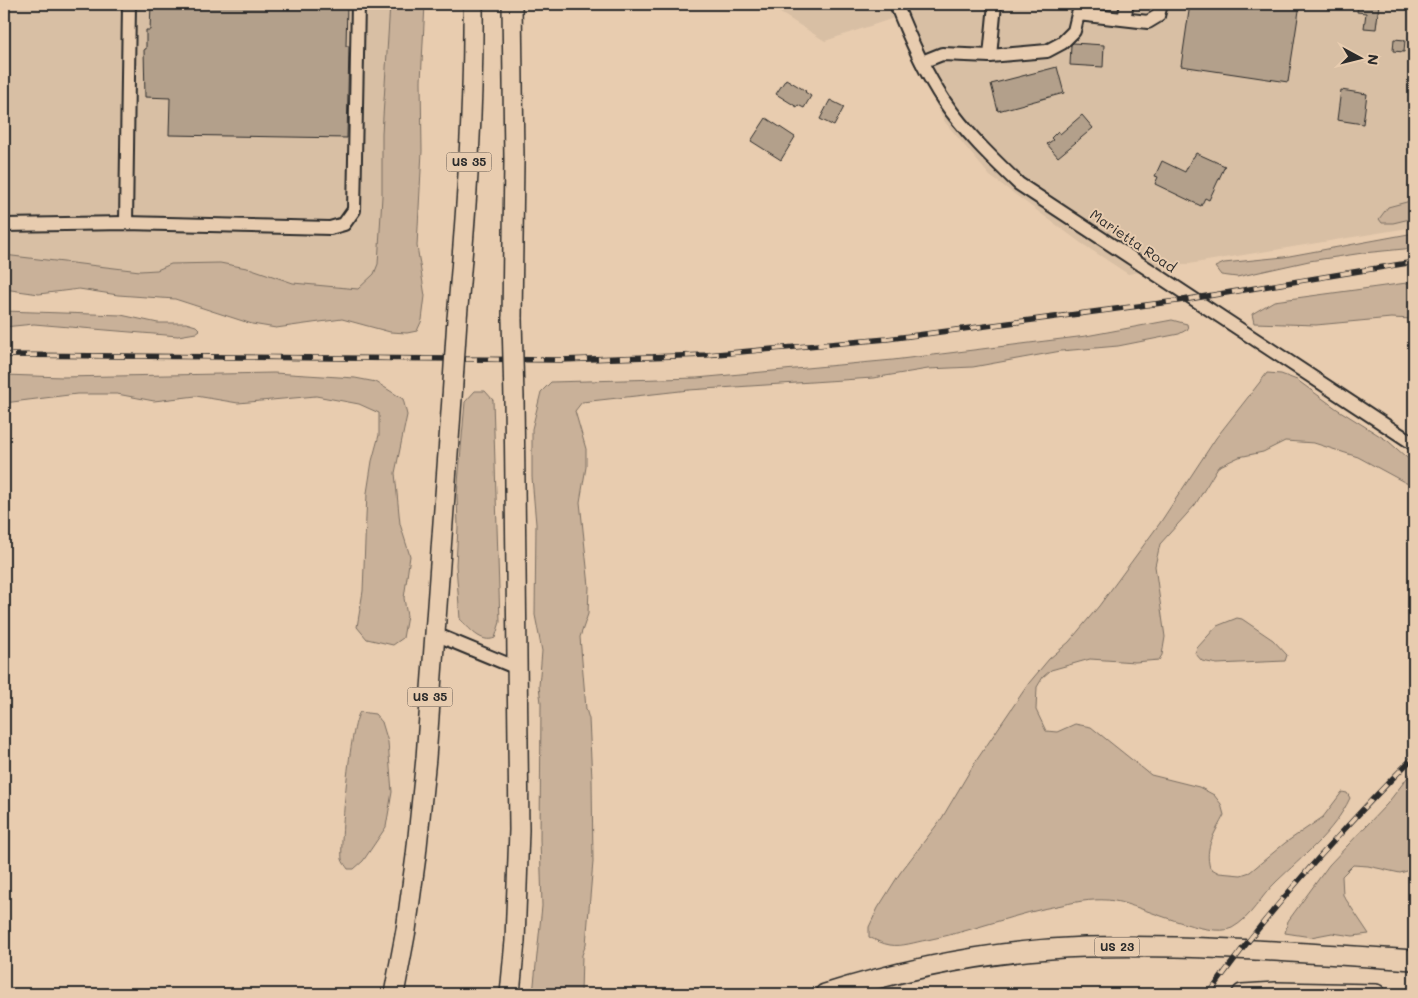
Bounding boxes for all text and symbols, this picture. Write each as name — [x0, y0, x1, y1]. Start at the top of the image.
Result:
north arrow — [1336, 32, 1386, 82]
text: N — [1363, 53, 1383, 66]
road number: US 35 — [446, 152, 492, 172]
street label: Marietta Road — [1086, 205, 1180, 277]
road number: US 35 — [408, 688, 452, 706]
road number: US 23 — [1094, 938, 1140, 956]

